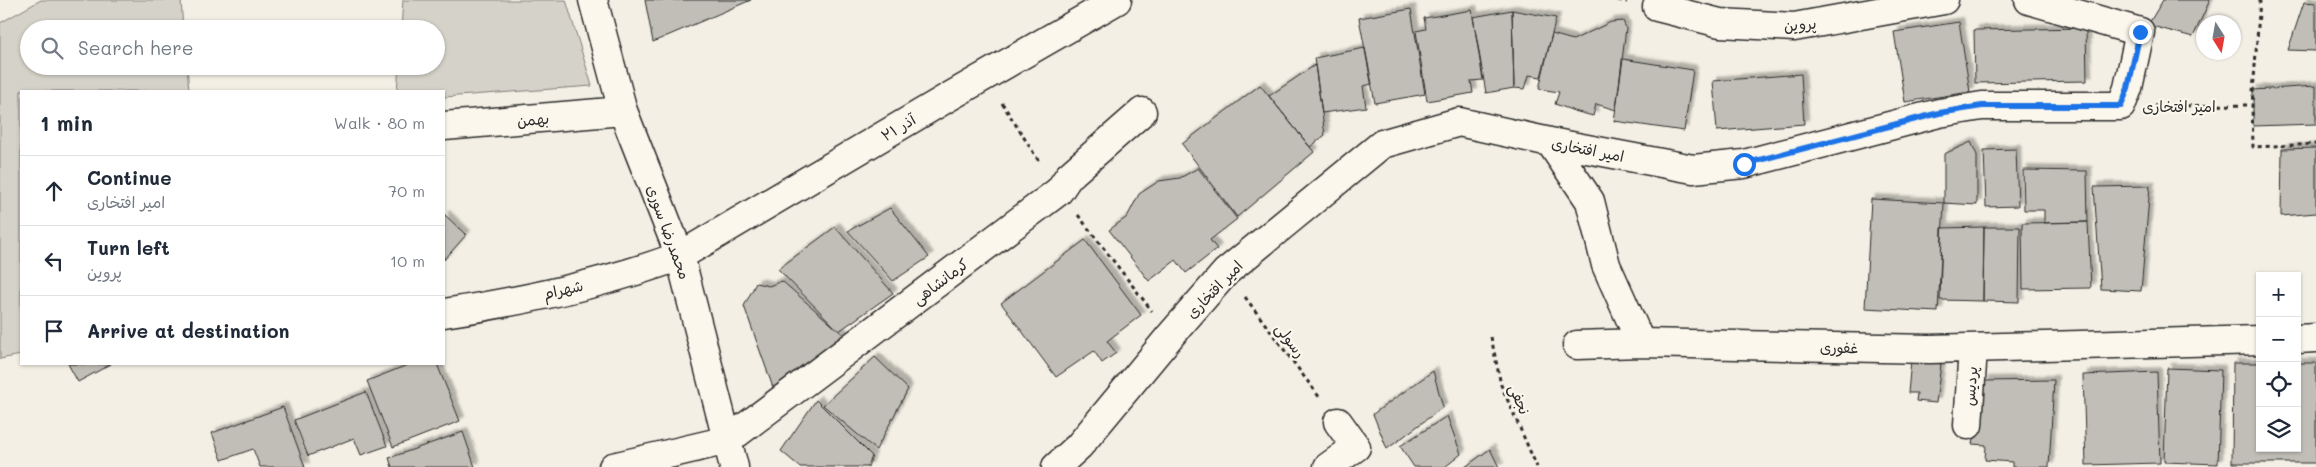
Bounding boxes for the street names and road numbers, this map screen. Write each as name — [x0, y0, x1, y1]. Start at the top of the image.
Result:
street label: پروین — [1783, 13, 1817, 36]
street label: امیر افتخاری — [2142, 96, 2216, 116]
street label: بهمن — [516, 108, 550, 130]
street label: ۲۱ آذر — [877, 108, 920, 145]
street label: امیر افتخاری — [1550, 132, 1626, 166]
street label: محمدرضا سوری — [643, 182, 695, 282]
street label: کرمانشاهی — [908, 253, 973, 309]
street label: امیر افتخاری — [1181, 256, 1247, 322]
street label: شهرام — [541, 275, 586, 306]
street label: رسولی — [1271, 319, 1311, 362]
street label: غفوری — [1820, 337, 1858, 357]
street label: پردیس — [1959, 366, 1982, 406]
street label: نجفی — [1504, 381, 1535, 418]

